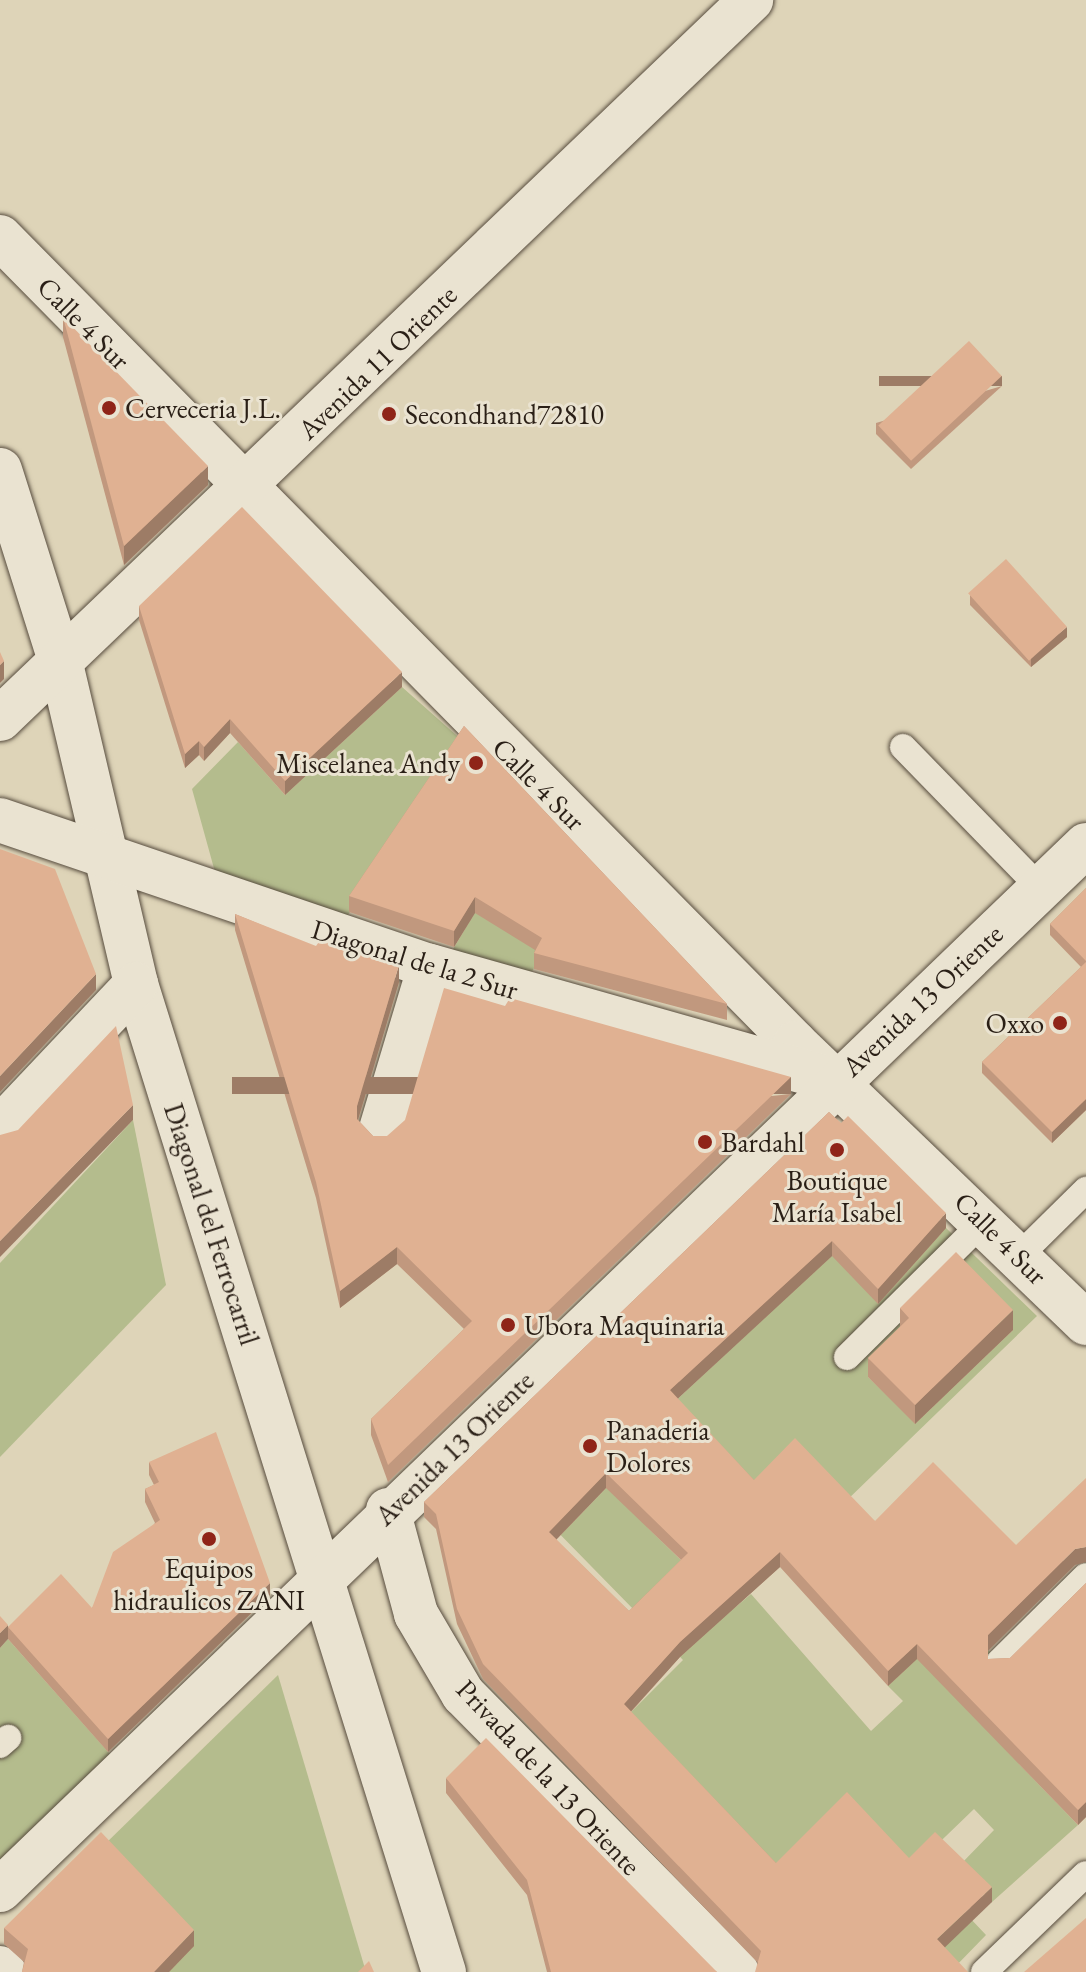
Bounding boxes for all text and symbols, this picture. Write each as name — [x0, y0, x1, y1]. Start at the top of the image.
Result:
street label: Calle 4 Sur — [31, 270, 137, 376]
street label: Avenida 11 Oriente — [291, 278, 463, 446]
place label: Cerveceria J.L. — [125, 391, 281, 425]
place label: Secondhand72810 — [405, 397, 604, 431]
marker: Cerveceria J.L. — [100, 399, 118, 417]
marker: Secondhand72810 — [380, 405, 398, 423]
street label: Calle 4 Sur — [486, 731, 592, 837]
place label: Miscelanea Andy — [276, 746, 460, 780]
marker: Miscelanea Andy — [467, 754, 485, 772]
street label: Diagonal de la 2 Sur — [308, 912, 522, 1006]
street label: Avenida 13 Oriente — [834, 917, 1010, 1083]
place label: Oxxo — [985, 1006, 1044, 1040]
marker: Oxxo — [1051, 1014, 1069, 1032]
street label: Diagonal del Ferrocarril — [157, 1099, 267, 1349]
place label: Bardahl — [721, 1125, 804, 1159]
marker: Bardahl — [696, 1133, 714, 1151]
marker: Boutique María Isabel — [828, 1141, 846, 1159]
place label: Boutique María Isabel — [772, 1163, 902, 1229]
street label: Calle 4 Sur — [948, 1185, 1054, 1291]
place label: Ubora Maquinaria — [524, 1308, 724, 1342]
marker: Ubora Maquinaria — [499, 1316, 517, 1334]
street label: Avenida 13 Oriente — [368, 1364, 540, 1532]
place label: Panaderia Dolores — [606, 1413, 710, 1479]
marker: Panaderia Dolores — [581, 1437, 599, 1455]
marker: Equipos hidraulicos ZANI — [200, 1530, 218, 1548]
place label: Equipos hidraulicos ZANI — [113, 1551, 305, 1617]
street label: Privada de la 13 Oriente — [450, 1672, 648, 1882]

